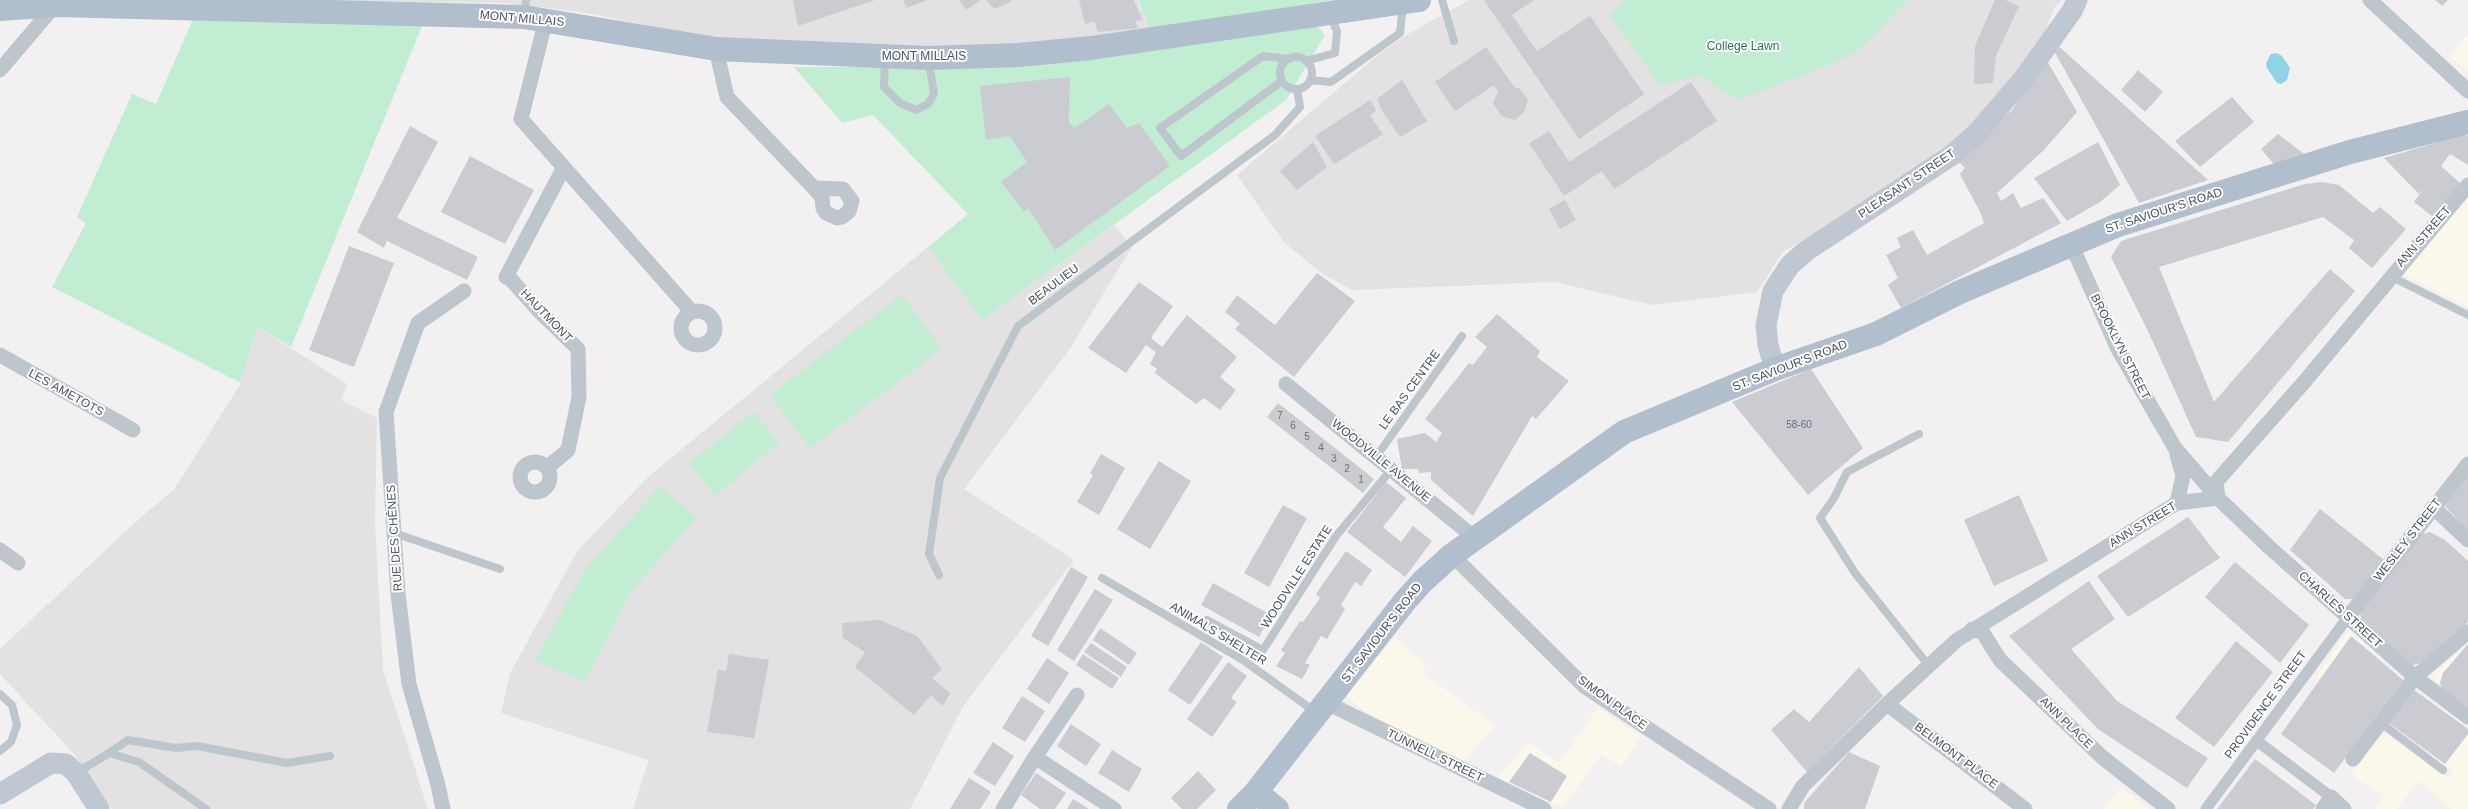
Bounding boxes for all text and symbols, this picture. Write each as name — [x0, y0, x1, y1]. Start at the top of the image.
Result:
street label: MONT MILLAIS — [479, 8, 565, 30]
park label: College Lawn — [1707, 40, 1779, 54]
street label: MONT MILLAIS — [882, 50, 966, 64]
street label: PLEASANT STREET — [1856, 146, 1958, 222]
street label: ST. SAVIOUR'S ROAD — [2104, 185, 2224, 237]
street label: ANN STREET — [2394, 204, 2454, 270]
street label: BEAULIEU — [1026, 261, 1082, 309]
street label: HAUTMONT — [517, 287, 575, 345]
street label: BROOKLYN STREET — [2087, 292, 2153, 402]
street label: ST. SAVIOUR'S ROAD — [1730, 337, 1850, 395]
street label: LE BAS CENTRE — [1376, 347, 1444, 433]
street label: LES AMETOTS — [26, 366, 106, 420]
house number: 7 — [1277, 410, 1283, 422]
street label: WOODVILLE AVENUE — [1329, 417, 1433, 505]
house number: 58-60 — [1786, 419, 1812, 431]
house number: 6 — [1290, 420, 1296, 432]
house number: 5 — [1304, 431, 1310, 443]
house number: 4 — [1318, 442, 1324, 454]
house number: 3 — [1331, 453, 1337, 465]
house number: 2 — [1344, 463, 1350, 475]
house number: 1 — [1358, 474, 1364, 486]
street label: RUE DES CHÊNES — [384, 484, 406, 592]
street label: WESLEY STREET — [2371, 496, 2445, 584]
street label: ANN STREET — [2107, 499, 2179, 551]
street label: WOODVILLE ESTATE — [1258, 523, 1336, 631]
street label: CHARLES STREET — [2295, 569, 2385, 651]
street label: ST. SAVIOUR'S ROAD — [1339, 580, 1425, 686]
street label: ANIMALS SHELTER — [1167, 599, 1269, 669]
street label: PROVIDENCE STREET — [2222, 648, 2310, 762]
street label: SIMON PLACE — [1575, 673, 1649, 733]
street label: ANN PLACE — [2037, 694, 2095, 752]
street label: BELMONT PLACE — [1911, 720, 2001, 792]
street label: TUNNELL STREET — [1384, 726, 1486, 786]

